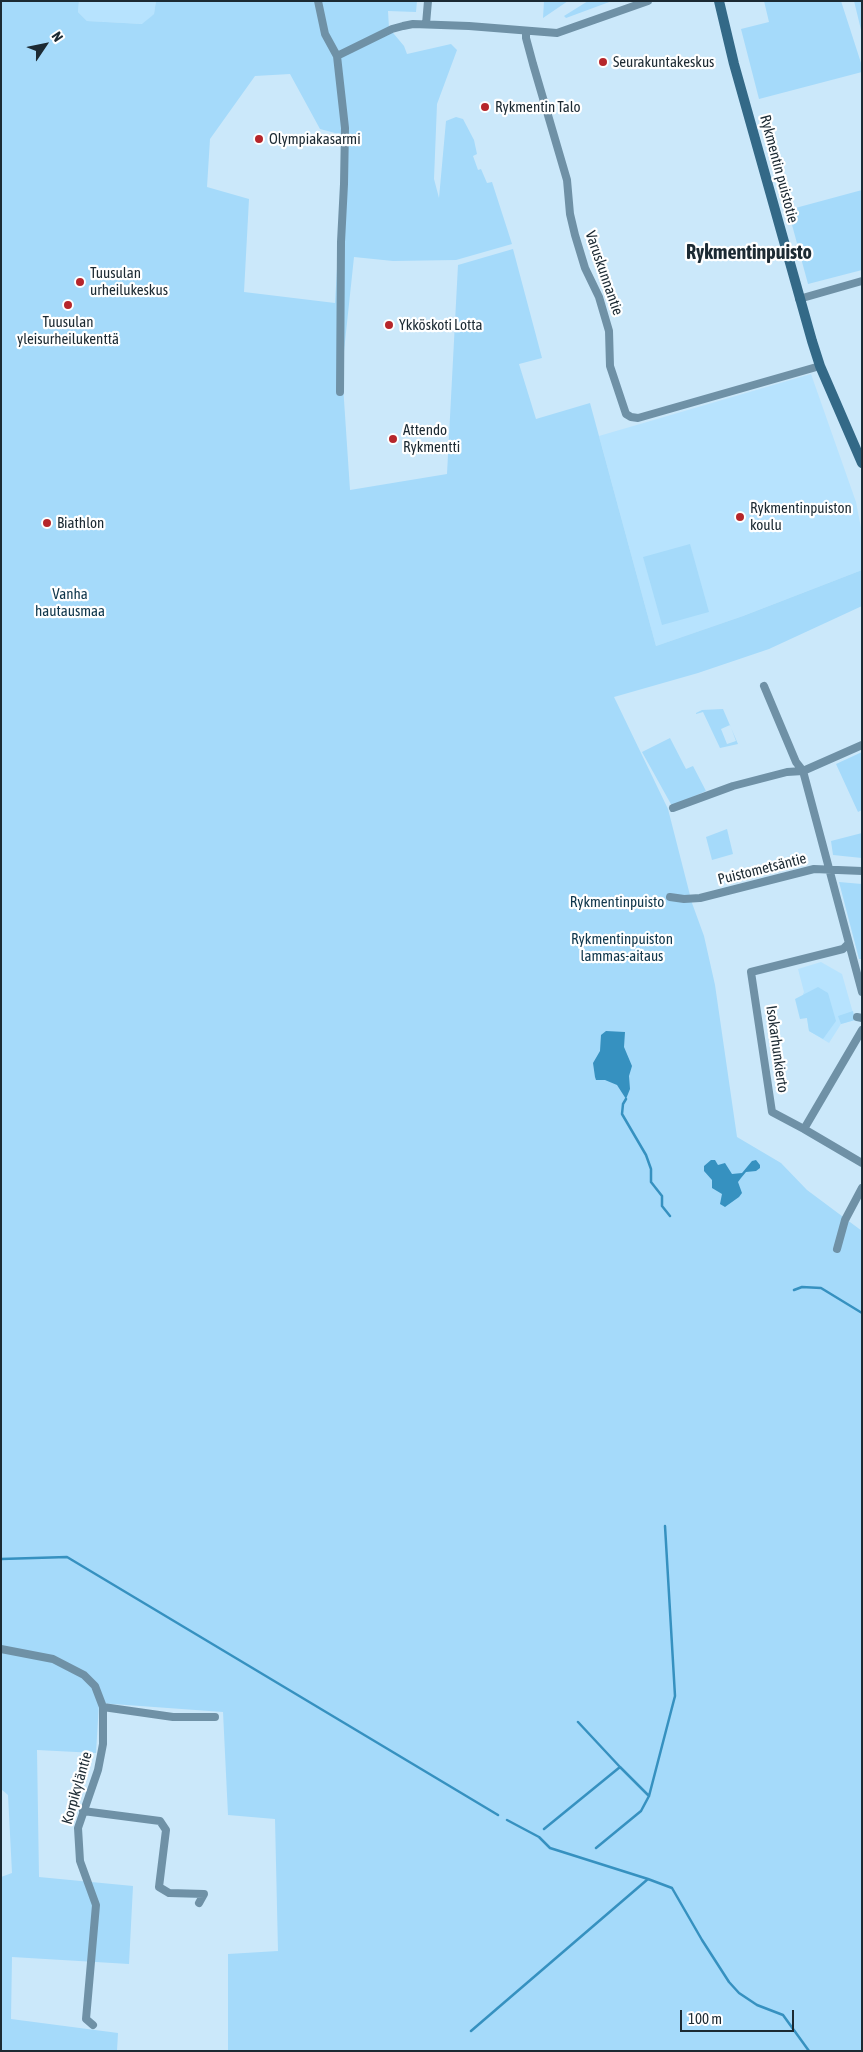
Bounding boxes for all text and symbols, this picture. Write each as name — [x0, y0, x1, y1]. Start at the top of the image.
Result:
north arrow — [20, 20, 70, 70]
text: N — [48, 29, 66, 45]
place label: Seurakuntakeskus — [613, 53, 714, 71]
marker: Seurakuntakeskus — [597, 56, 609, 68]
place label: Rykmentin Talo — [495, 98, 581, 116]
marker: Rykmentin Talo — [479, 101, 491, 113]
street label: Rykmentin puistotie — [756, 113, 802, 225]
place label: Olympiakasarmi — [269, 130, 361, 148]
marker: Olympiakasarmi — [253, 133, 265, 145]
street label: Varuskunnantie — [581, 228, 627, 318]
district label: Rykmentinpuisto — [686, 241, 812, 265]
place label: Tuusulan urheilukeskus — [90, 264, 168, 299]
marker: Tuusulan urheilukeskus — [74, 276, 86, 288]
marker: Tuusulan yleisurheilukenttä — [62, 299, 74, 311]
place label: Tuusulan yleisurheilukenttä — [17, 313, 119, 348]
place label: Ykköskoti Lotta — [399, 316, 483, 334]
marker: Ykköskoti Lotta — [383, 319, 395, 331]
place label: Attendo Rykmentti — [403, 421, 460, 456]
marker: Attendo Rykmentti — [387, 433, 399, 445]
place label: Rykmentinpuiston koulu — [750, 499, 852, 534]
marker: Rykmentinpuiston koulu — [734, 511, 746, 523]
place label: Biathlon — [57, 514, 104, 532]
marker: Biathlon — [41, 517, 53, 529]
park label: Vanha hautausmaa — [35, 585, 105, 620]
street label: Puistometsäntie — [716, 849, 808, 889]
park label: Rykmentinpuisto — [570, 893, 664, 911]
park label: Rykmentinpuiston lammas-aitaus — [571, 930, 673, 965]
street label: Isokarhunkierto — [762, 1004, 792, 1094]
street label: Korpikyläntie — [58, 1750, 96, 1826]
scale bar — [683, 2000, 797, 2032]
text: 100 m — [688, 2010, 722, 2027]

